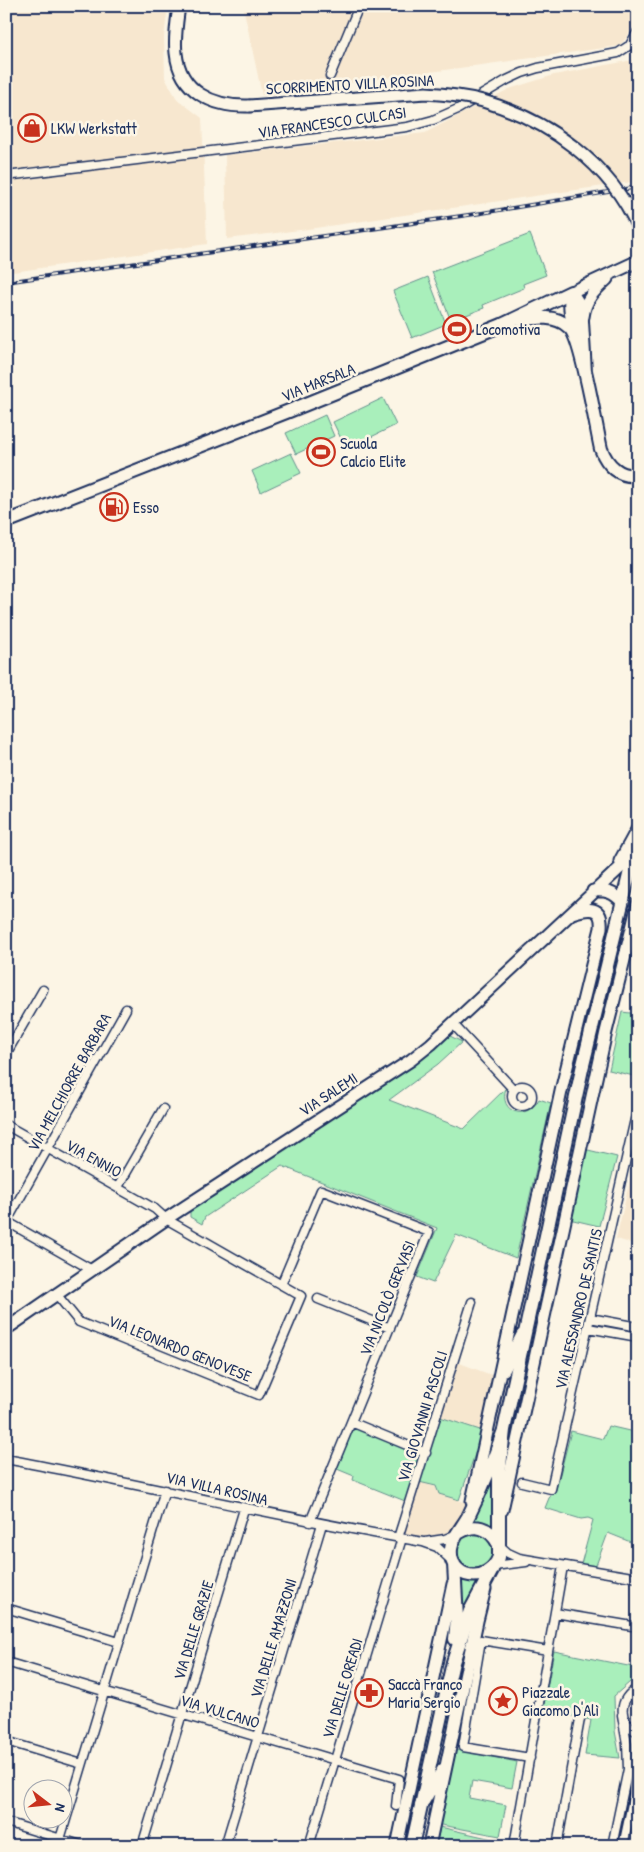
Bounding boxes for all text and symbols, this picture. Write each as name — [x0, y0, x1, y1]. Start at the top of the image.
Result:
street label: SCORRIMENTO VILLA ROSINA — [265, 69, 435, 99]
street label: VIA FRANCESCO CULCASI — [256, 101, 408, 143]
shop icon: LKW Werkstatt — [17, 113, 47, 143]
place label: LKW Werkstatt — [51, 117, 137, 139]
sports icon: Locomotiva — [442, 314, 472, 344]
place label: Locomotiva — [476, 318, 540, 340]
street label: VIA MARSALA — [278, 357, 358, 407]
place label: Scuola Calcio Elite — [340, 432, 407, 472]
sports icon: Scuola Calcio Elite — [306, 437, 336, 467]
fuel station icon: Esso — [99, 492, 129, 522]
place label: Esso — [133, 496, 159, 518]
street label: VIA MELCHIORRE BARBARA — [22, 1009, 116, 1155]
street label: VIA SALEMI — [294, 1067, 362, 1121]
street label: VIA ENNIO — [62, 1134, 126, 1182]
street label: VIA ALESSANDRO DE SANTIS — [549, 1226, 607, 1391]
street label: VIA NICOLÒ GERVASI — [354, 1237, 420, 1359]
street label: VIA LEONARDO GENOVESE — [105, 1309, 255, 1387]
street label: VIA GIOVANNI PASCOLI — [392, 1348, 452, 1484]
street label: VIA VILLA ROSINA — [164, 1466, 270, 1510]
street label: VIA DELLE AMAZZONI — [244, 1575, 302, 1701]
street label: VIA DELLE GRAZIE — [167, 1577, 219, 1683]
street label: VIA DELLE OREADI — [316, 1635, 368, 1741]
place label: Saccà Franco Maria Sergio — [388, 1673, 463, 1713]
pharmacy icon: Saccà Franco Maria Sergio — [354, 1678, 384, 1708]
place label: Piazzale Giacomo D'Alì — [522, 1681, 599, 1721]
place icon: Piazzale Giacomo D'Alì — [488, 1686, 518, 1716]
street label: VIA VULCANO — [178, 1688, 263, 1734]
north arrow — [22, 1780, 72, 1830]
text: N — [51, 1802, 71, 1814]

